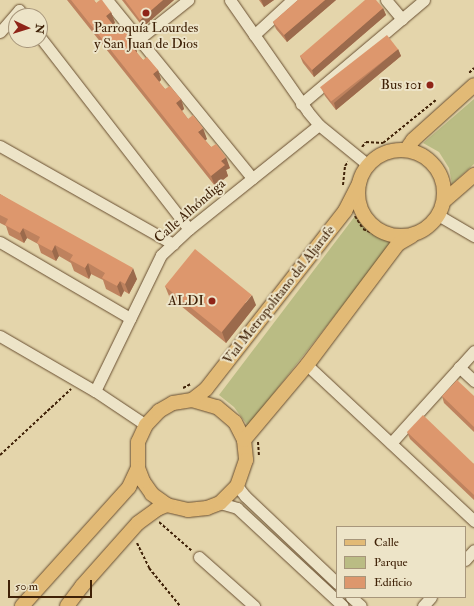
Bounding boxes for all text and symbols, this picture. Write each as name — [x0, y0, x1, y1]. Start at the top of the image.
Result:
north arrow — [8, 8, 48, 48]
marker: Parroquía Lourdes y San Juan de Dios — [141, 8, 151, 18]
place label: Parroquía Lourdes y San Juan de Dios — [94, 20, 198, 52]
text: N — [33, 23, 46, 34]
place label: Bus 101 — [381, 77, 422, 93]
marker: Bus 101 — [425, 80, 435, 90]
street label: Calle Alhóndiga — [151, 176, 229, 246]
street label: Vial Metropolitano del Aljarafe — [220, 222, 338, 368]
place label: ALDI — [168, 293, 204, 309]
marker: ALDI — [207, 296, 217, 306]
legend — [336, 526, 466, 598]
text: Calle — [374, 535, 399, 550]
text: Parque — [374, 555, 408, 570]
scale bar — [10, 572, 94, 598]
text: Edificio — [374, 575, 412, 590]
text: 50 m — [15, 579, 38, 594]

